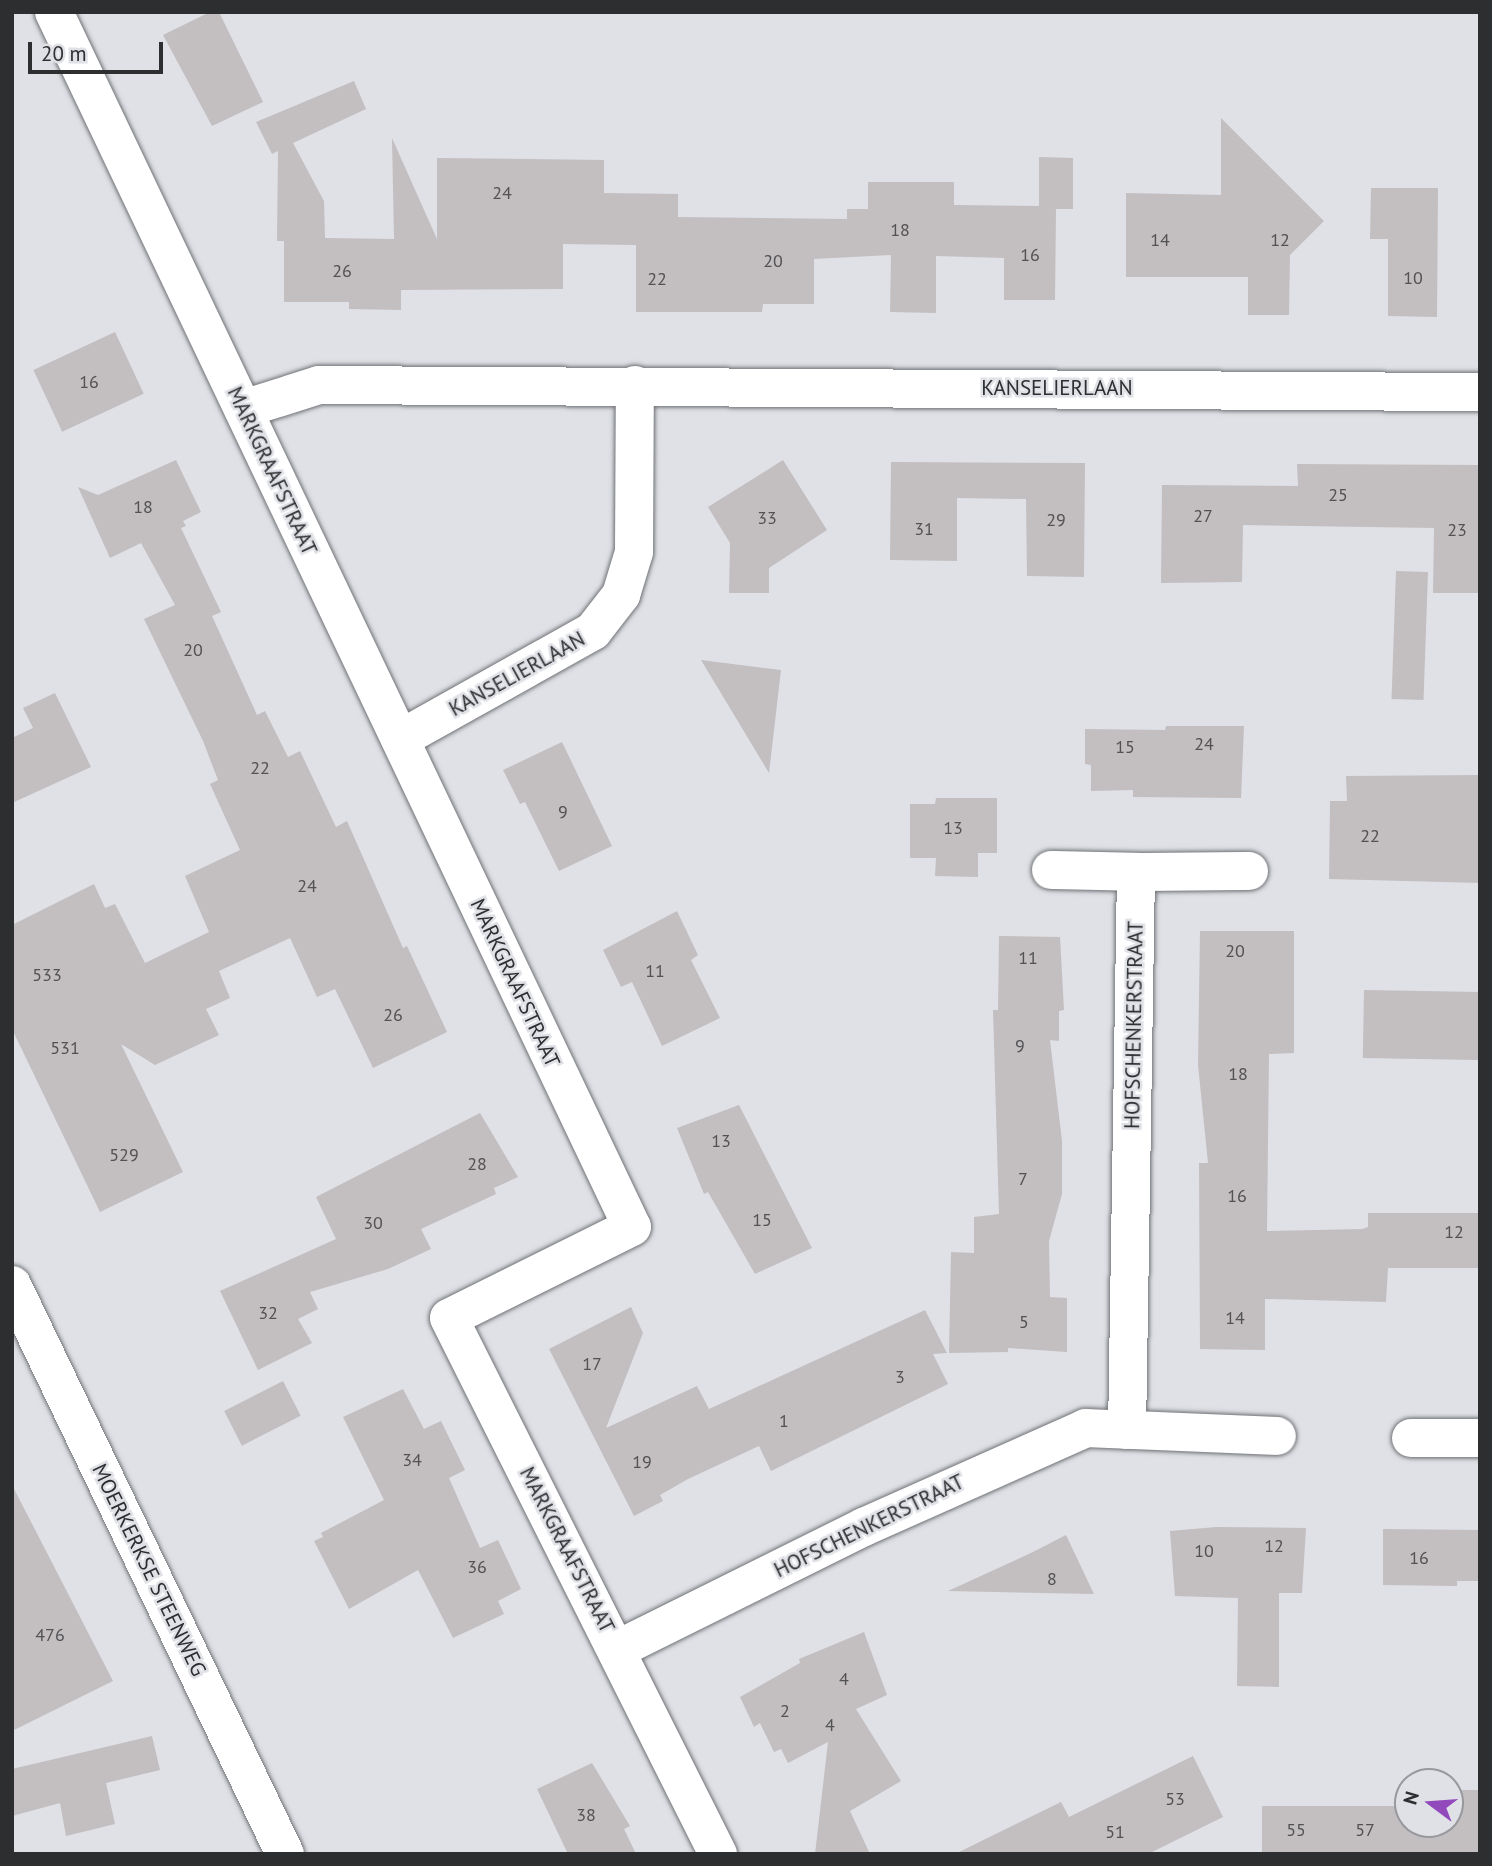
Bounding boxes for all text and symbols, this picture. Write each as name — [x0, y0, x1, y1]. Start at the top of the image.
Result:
scale bar — [32, 28, 166, 72]
text: 20 m — [41, 40, 87, 67]
house number: 24 — [492, 182, 512, 204]
house number: 18 — [890, 219, 910, 241]
house number: 14 — [1150, 229, 1170, 251]
house number: 12 — [1270, 229, 1290, 251]
house number: 16 — [1020, 244, 1040, 266]
house number: 20 — [763, 250, 783, 272]
house number: 26 — [332, 260, 352, 282]
house number: 10 — [1403, 267, 1423, 289]
house number: 22 — [647, 268, 667, 290]
house number: 16 — [79, 371, 99, 393]
street label: KANSELIERLAAN — [981, 375, 1133, 401]
street label: MARKGRAAFSTRAAT — [222, 383, 322, 559]
house number: 25 — [1328, 484, 1348, 506]
house number: 18 — [133, 496, 153, 518]
house number: 27 — [1193, 505, 1213, 527]
house number: 33 — [757, 507, 777, 529]
house number: 29 — [1046, 509, 1066, 531]
house number: 31 — [914, 518, 934, 540]
house number: 23 — [1447, 519, 1467, 541]
street label: KANSELIERLAAN — [445, 626, 589, 722]
house number: 20 — [183, 639, 203, 661]
house number: 24 — [1194, 733, 1214, 755]
house number: 15 — [1115, 736, 1135, 758]
house number: 22 — [250, 757, 270, 779]
house number: 9 — [558, 801, 568, 823]
house number: 13 — [943, 817, 963, 839]
house number: 22 — [1360, 825, 1380, 847]
house number: 24 — [297, 875, 317, 897]
street label: MARKGRAAFSTRAAT — [465, 895, 565, 1071]
street label: HOFSCHENKERSTRAAT — [1120, 921, 1148, 1129]
house number: 20 — [1225, 940, 1245, 962]
house number: 11 — [1018, 947, 1038, 969]
house number: 11 — [645, 960, 665, 982]
house number: 533 — [32, 964, 62, 986]
house number: 26 — [383, 1004, 403, 1026]
house number: 9 — [1015, 1035, 1025, 1057]
house number: 531 — [50, 1037, 80, 1059]
house number: 18 — [1228, 1063, 1248, 1085]
house number: 13 — [711, 1130, 731, 1152]
house number: 529 — [109, 1144, 139, 1166]
house number: 28 — [467, 1153, 487, 1175]
house number: 7 — [1018, 1168, 1028, 1190]
house number: 16 — [1227, 1185, 1247, 1207]
house number: 15 — [752, 1209, 772, 1231]
house number: 30 — [363, 1212, 383, 1234]
house number: 12 — [1444, 1221, 1464, 1243]
house number: 32 — [258, 1302, 278, 1324]
house number: 14 — [1225, 1307, 1245, 1329]
house number: 5 — [1019, 1311, 1029, 1333]
house number: 17 — [582, 1353, 602, 1375]
house number: 3 — [895, 1366, 905, 1388]
house number: 1 — [779, 1410, 789, 1432]
house number: 34 — [402, 1449, 422, 1471]
house number: 19 — [632, 1451, 652, 1473]
street label: MOERKERKSE STEENWEG — [87, 1460, 211, 1680]
street label: MARKGRAAFSTRAAT — [514, 1463, 620, 1637]
street label: HOFSCHENKERSTRAAT — [770, 1469, 968, 1583]
house number: 12 — [1264, 1535, 1284, 1557]
house number: 10 — [1194, 1540, 1214, 1562]
house number: 16 — [1409, 1547, 1429, 1569]
house number: 36 — [467, 1556, 487, 1578]
house number: 8 — [1047, 1568, 1057, 1590]
house number: 476 — [35, 1624, 65, 1646]
house number: 4 — [839, 1668, 849, 1690]
house number: 2 — [780, 1700, 790, 1722]
house number: 4 — [825, 1714, 835, 1736]
north arrow — [1394, 1768, 1464, 1838]
house number: 53 — [1165, 1788, 1185, 1810]
text: N — [1397, 1788, 1424, 1807]
house number: 38 — [576, 1804, 596, 1826]
house number: 55 — [1286, 1819, 1306, 1841]
house number: 57 — [1355, 1819, 1375, 1841]
house number: 51 — [1105, 1821, 1125, 1843]

